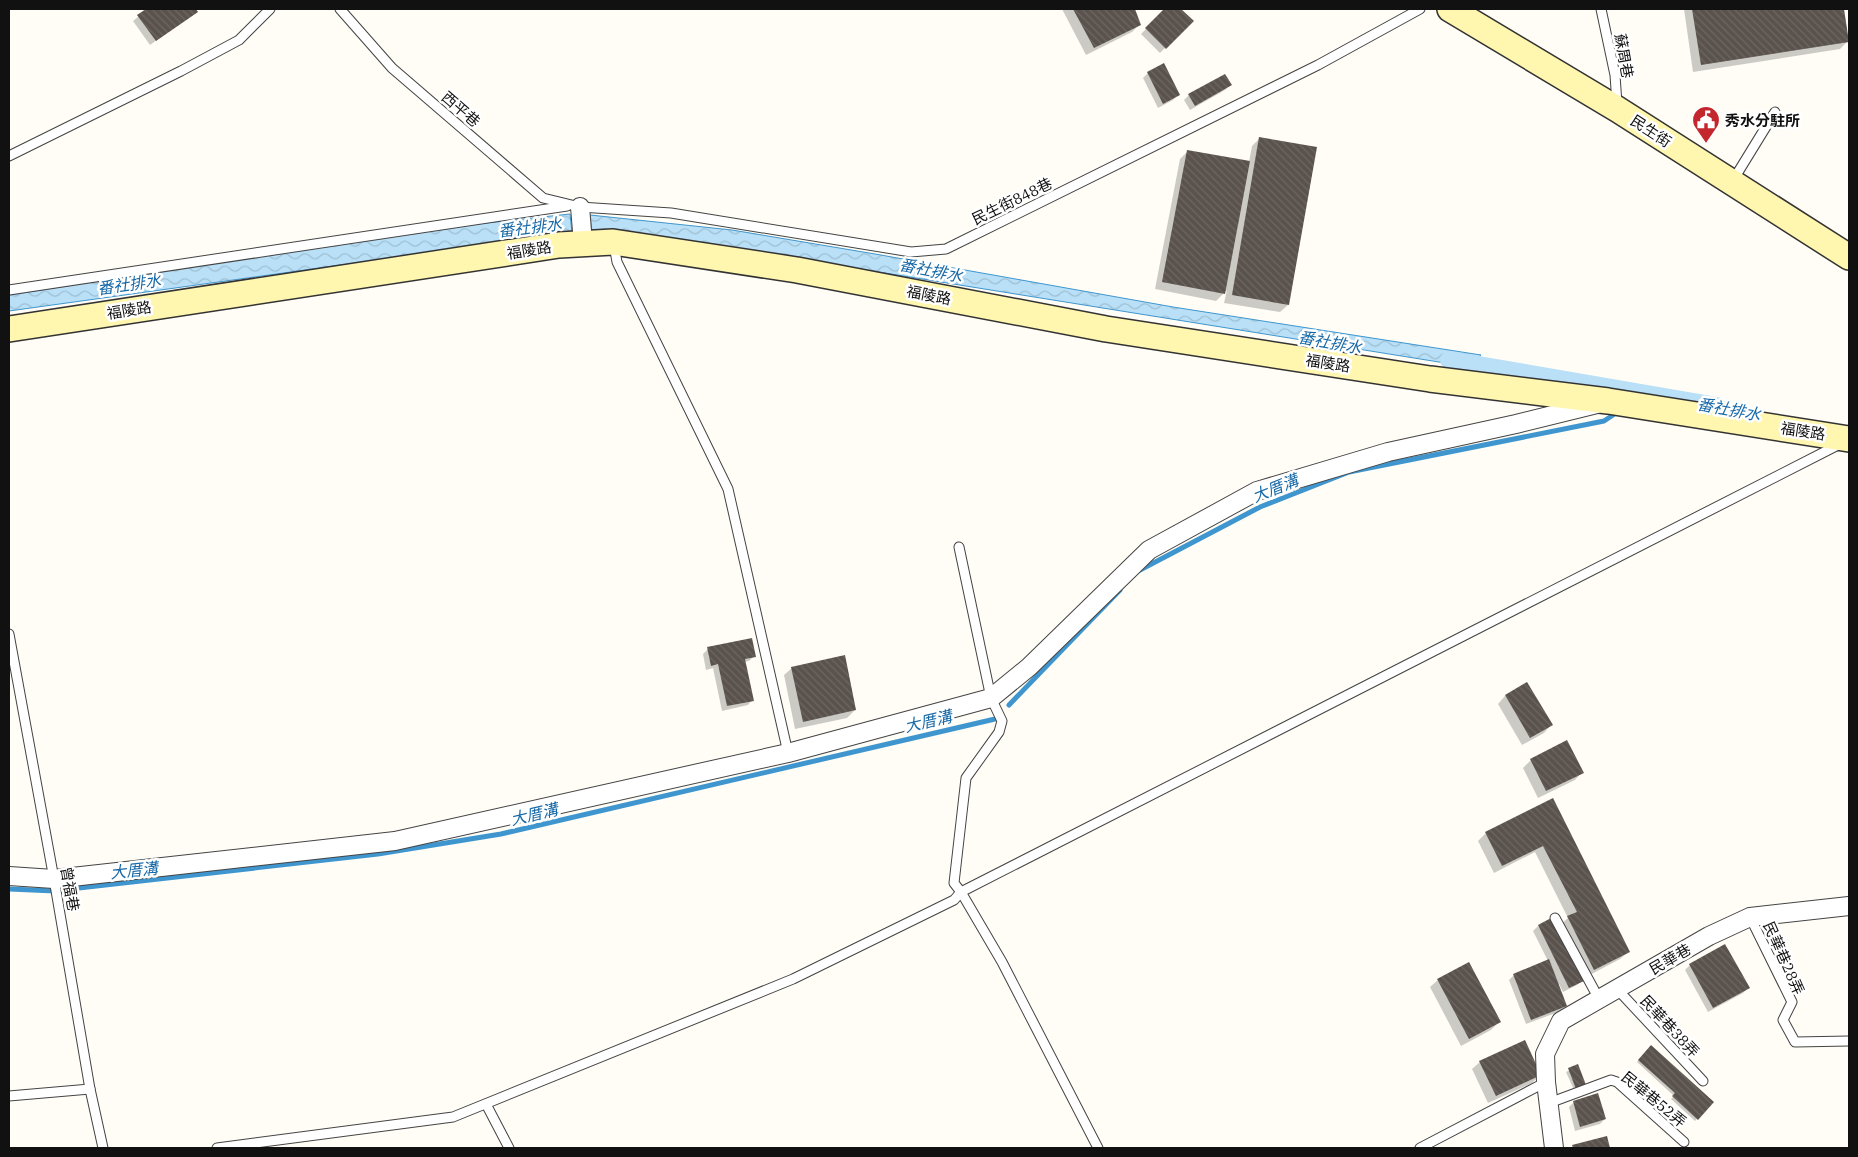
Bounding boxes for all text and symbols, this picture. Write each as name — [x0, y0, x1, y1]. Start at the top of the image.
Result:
street label: 蘇周巷 — [1611, 32, 1637, 80]
street label: 西平巷 — [438, 87, 484, 131]
public building icon: 秀水分駐所 — [1691, 105, 1721, 144]
street label: 民生街 — [1627, 111, 1675, 151]
place label: 秀水分駐所 — [1725, 111, 1800, 130]
street label: 民生街848巷 — [969, 173, 1055, 229]
water label: 番社排水 — [497, 213, 564, 241]
street label: 福陵路 — [505, 237, 553, 263]
water label: 番社排水 — [898, 254, 965, 286]
water label: 番社排水 — [96, 270, 163, 298]
street label: 福陵路 — [905, 281, 953, 309]
street label: 福陵路 — [105, 297, 153, 323]
water label: 番社排水 — [1297, 327, 1364, 358]
street label: 福陵路 — [1304, 350, 1352, 376]
water label: 番社排水 — [1696, 394, 1763, 425]
street label: 福陵路 — [1779, 418, 1827, 444]
water label: 大厝溝 — [1249, 469, 1303, 506]
water label: 大厝溝 — [902, 705, 956, 736]
water label: 大厝溝 — [508, 798, 562, 829]
water label: 大厝溝 — [109, 857, 161, 882]
street label: 曾福巷 — [57, 865, 83, 913]
street label: 民華巷28弄 — [1759, 919, 1809, 997]
street label: 民華巷 — [1646, 940, 1694, 978]
street label: 民華巷38弄 — [1636, 991, 1704, 1061]
street label: 民華巷52弄 — [1618, 1067, 1690, 1131]

